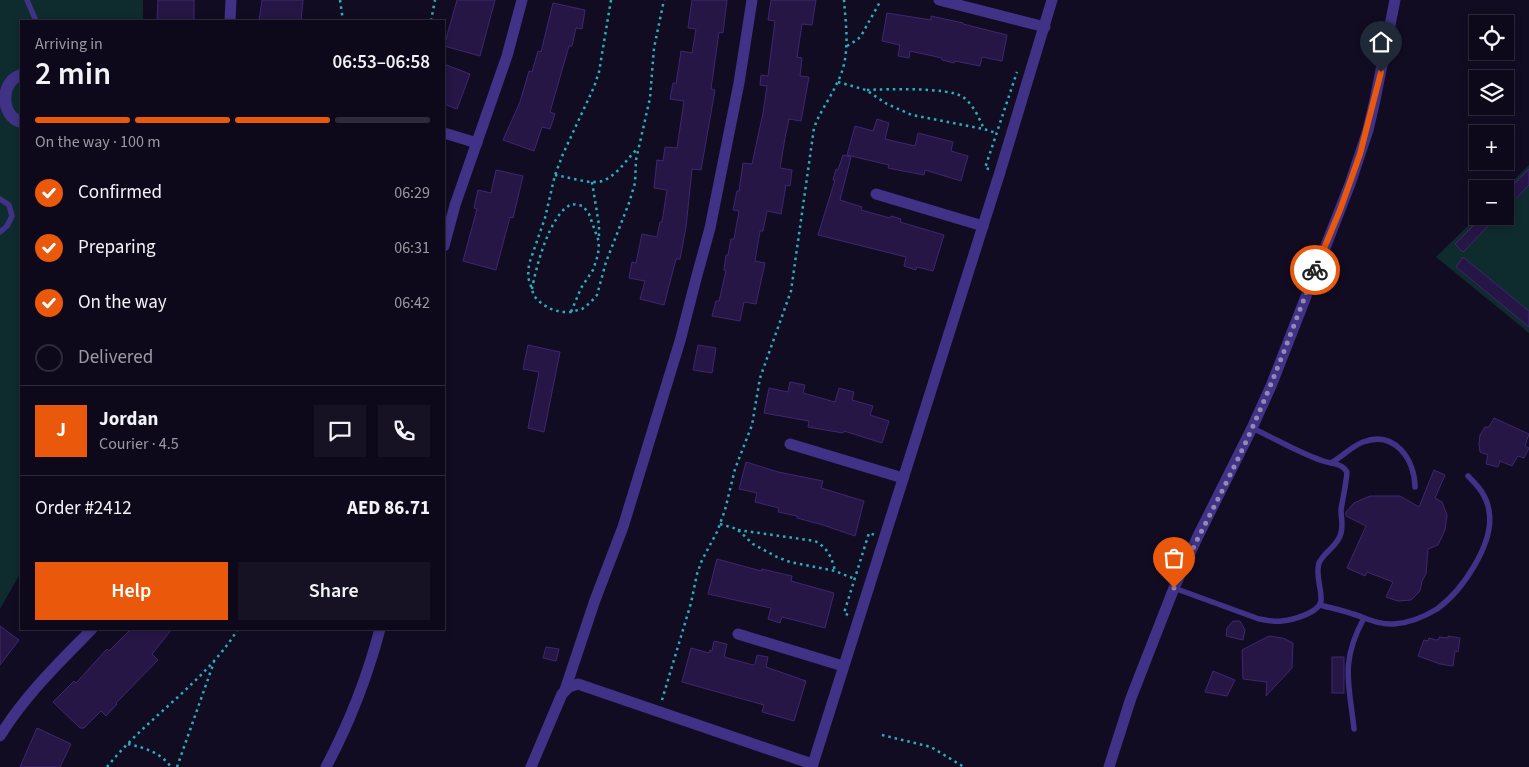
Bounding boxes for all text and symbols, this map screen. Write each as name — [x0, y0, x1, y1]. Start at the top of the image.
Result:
map controls — [1469, 15, 1514, 225]
button: locate — [1469, 15, 1514, 60]
pin — [1360, 21, 1402, 72]
icon: home — [1367, 28, 1395, 56]
text: Arriving in — [35, 33, 103, 55]
text: 06:53–06:58 — [332, 49, 430, 76]
text: 2 min — [35, 51, 111, 97]
button: layers — [1469, 70, 1514, 115]
button: + — [1469, 125, 1514, 170]
text: On the way · 100 m — [35, 131, 160, 153]
icon: check — [35, 179, 63, 207]
text: Confirmed — [78, 179, 162, 206]
button: − — [1469, 180, 1514, 225]
text: 06:29 — [394, 182, 430, 204]
icon: check — [35, 234, 63, 262]
text: Preparing — [78, 234, 156, 261]
text: 06:31 — [394, 237, 430, 259]
courier — [1290, 245, 1340, 295]
icon: bike — [1301, 256, 1329, 284]
icon: check — [35, 289, 63, 317]
text: On the way — [78, 289, 167, 316]
text: 06:42 — [394, 292, 430, 314]
text: Delivered — [78, 344, 153, 371]
button: chat — [314, 405, 366, 457]
button: phone — [378, 405, 430, 457]
text: Jordan — [99, 406, 158, 433]
text: J — [56, 417, 66, 444]
text: Courier · 4.5 — [99, 433, 179, 455]
text: Order #2412 — [35, 495, 132, 522]
text: AED 86.71 — [347, 495, 430, 522]
pin — [1153, 537, 1195, 588]
icon: bag — [1160, 544, 1188, 572]
button: Help — [35, 562, 228, 620]
button: Share — [238, 562, 430, 620]

